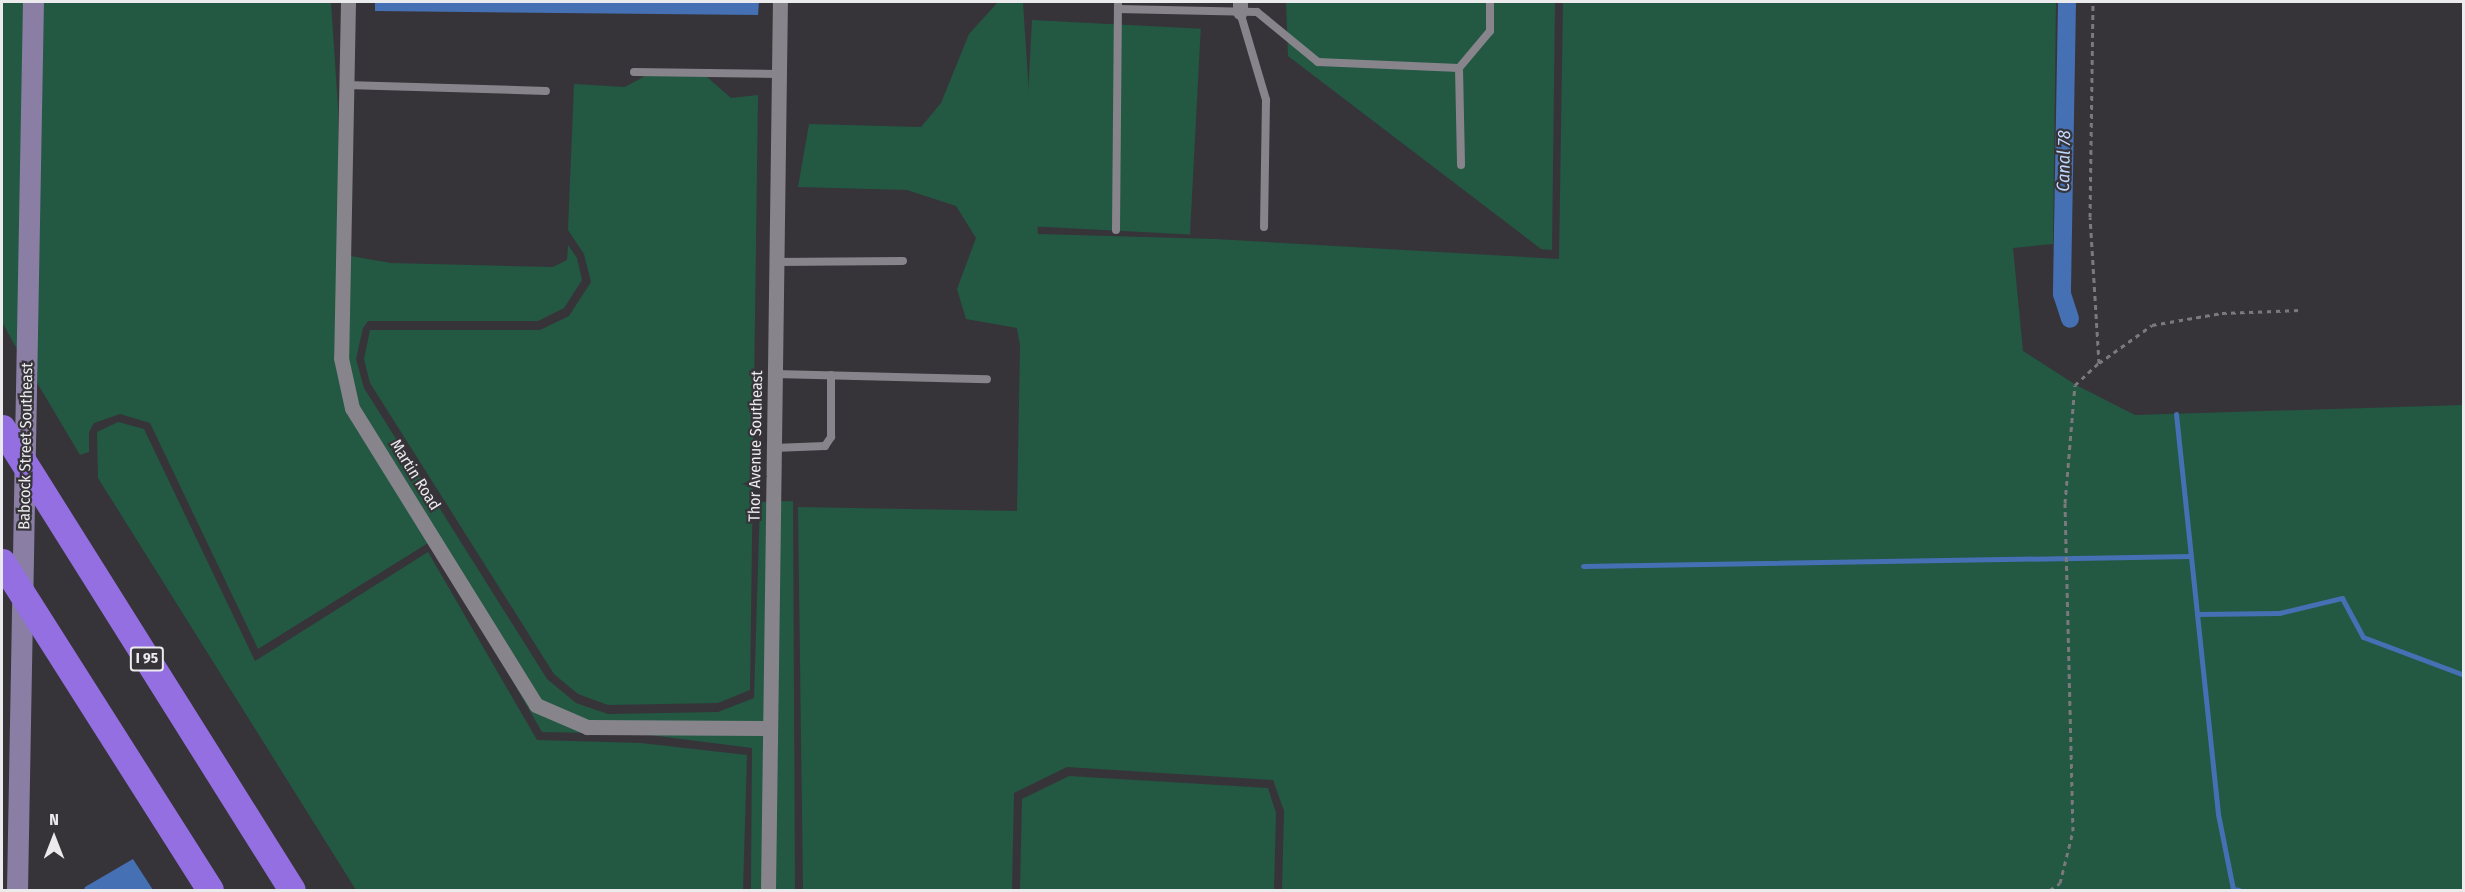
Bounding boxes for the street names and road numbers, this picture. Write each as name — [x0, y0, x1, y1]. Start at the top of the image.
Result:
street label: Babcock Street Southeast — [15, 362, 37, 530]
street label: Thor Avenue Southeast — [745, 370, 767, 522]
street label: Martin Road — [386, 436, 444, 514]
road number: I 95 — [129, 647, 165, 671]

